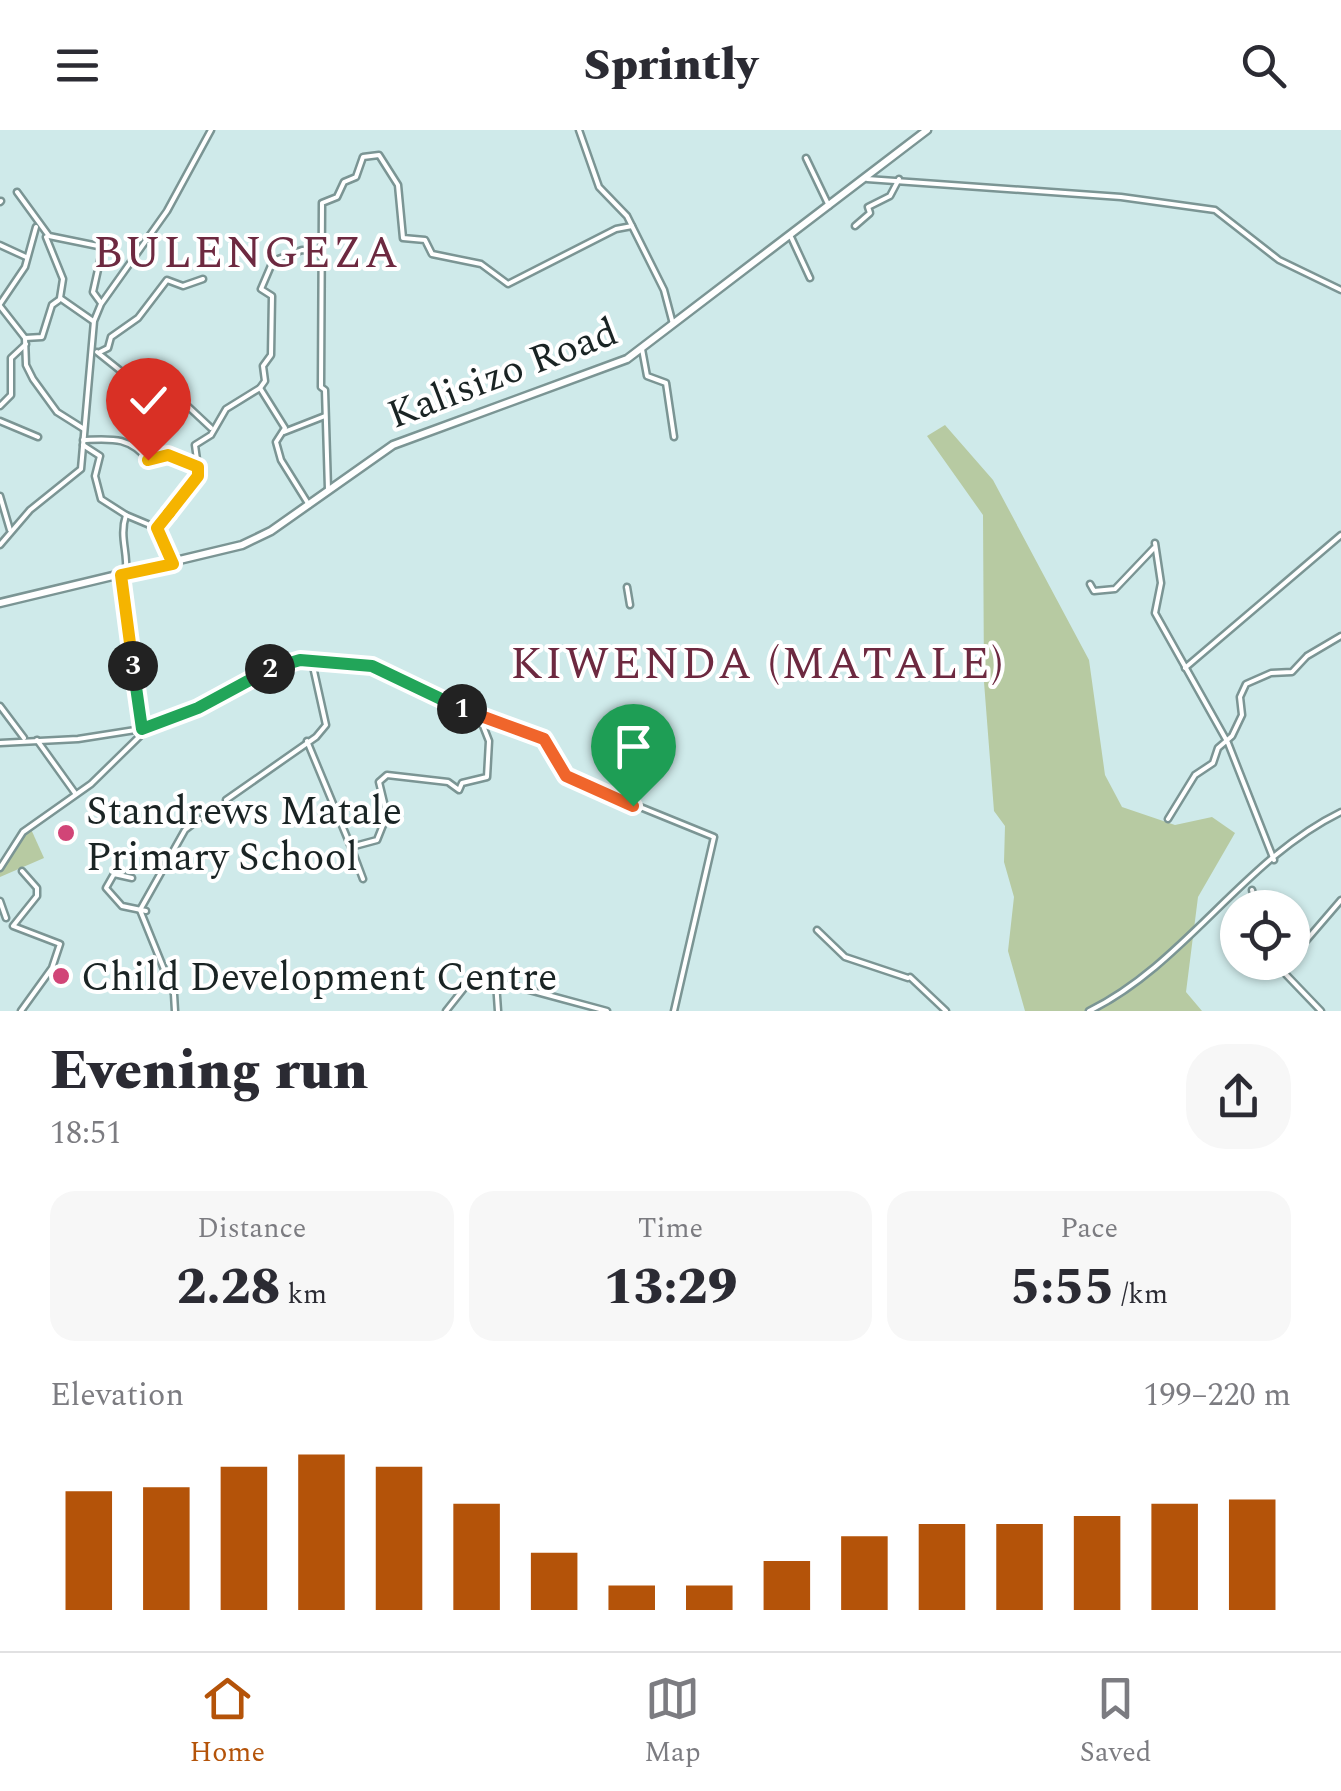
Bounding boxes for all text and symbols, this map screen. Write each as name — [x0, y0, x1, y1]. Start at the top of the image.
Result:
text: Sprintly — [584, 31, 757, 100]
icon: menu — [50, 38, 105, 93]
icon: search — [1236, 38, 1291, 93]
district label: BULENGEZA — [93, 219, 401, 288]
street label: Kalisizo Road — [379, 302, 627, 446]
pin — [106, 358, 191, 461]
icon: check — [121, 373, 176, 428]
district label: KIWENDA (MATALE) — [510, 630, 1006, 699]
pin: 3 — [108, 641, 158, 691]
text: 3 — [125, 644, 141, 687]
pin: 2 — [245, 644, 295, 694]
text: 2 — [262, 647, 278, 690]
pin: 1 — [437, 684, 487, 734]
text: 1 — [454, 687, 470, 730]
pin — [591, 704, 676, 807]
icon: arrive — [606, 719, 661, 774]
place label: Standrews Matale Primary School — [86, 782, 402, 889]
marker: Standrews Matale Primary School — [55, 822, 77, 844]
map controls — [1220, 890, 1310, 980]
button: locate — [1220, 890, 1310, 980]
place label: Child Development Centre — [81, 948, 557, 1009]
marker: Child Development Centre — [50, 965, 72, 987]
text: Evening run — [50, 1030, 368, 1113]
button: share — [1186, 1044, 1291, 1149]
text: 18:51 — [50, 1109, 122, 1158]
text: Distance — [197, 1207, 306, 1250]
text: Time — [638, 1207, 703, 1250]
text: Pace — [1060, 1207, 1118, 1250]
text: 2.28 — [176, 1250, 280, 1326]
text: 13:29 — [603, 1250, 737, 1326]
text: 5:55 — [1010, 1250, 1114, 1326]
text: km — [280, 1273, 327, 1316]
text: /km — [1114, 1273, 1168, 1316]
text: Elevation — [50, 1371, 184, 1420]
text: 199–220 m — [1143, 1371, 1291, 1420]
tab: Home — [190, 1671, 265, 1774]
tab: Map — [644, 1671, 701, 1774]
tab: Saved — [1080, 1671, 1151, 1774]

